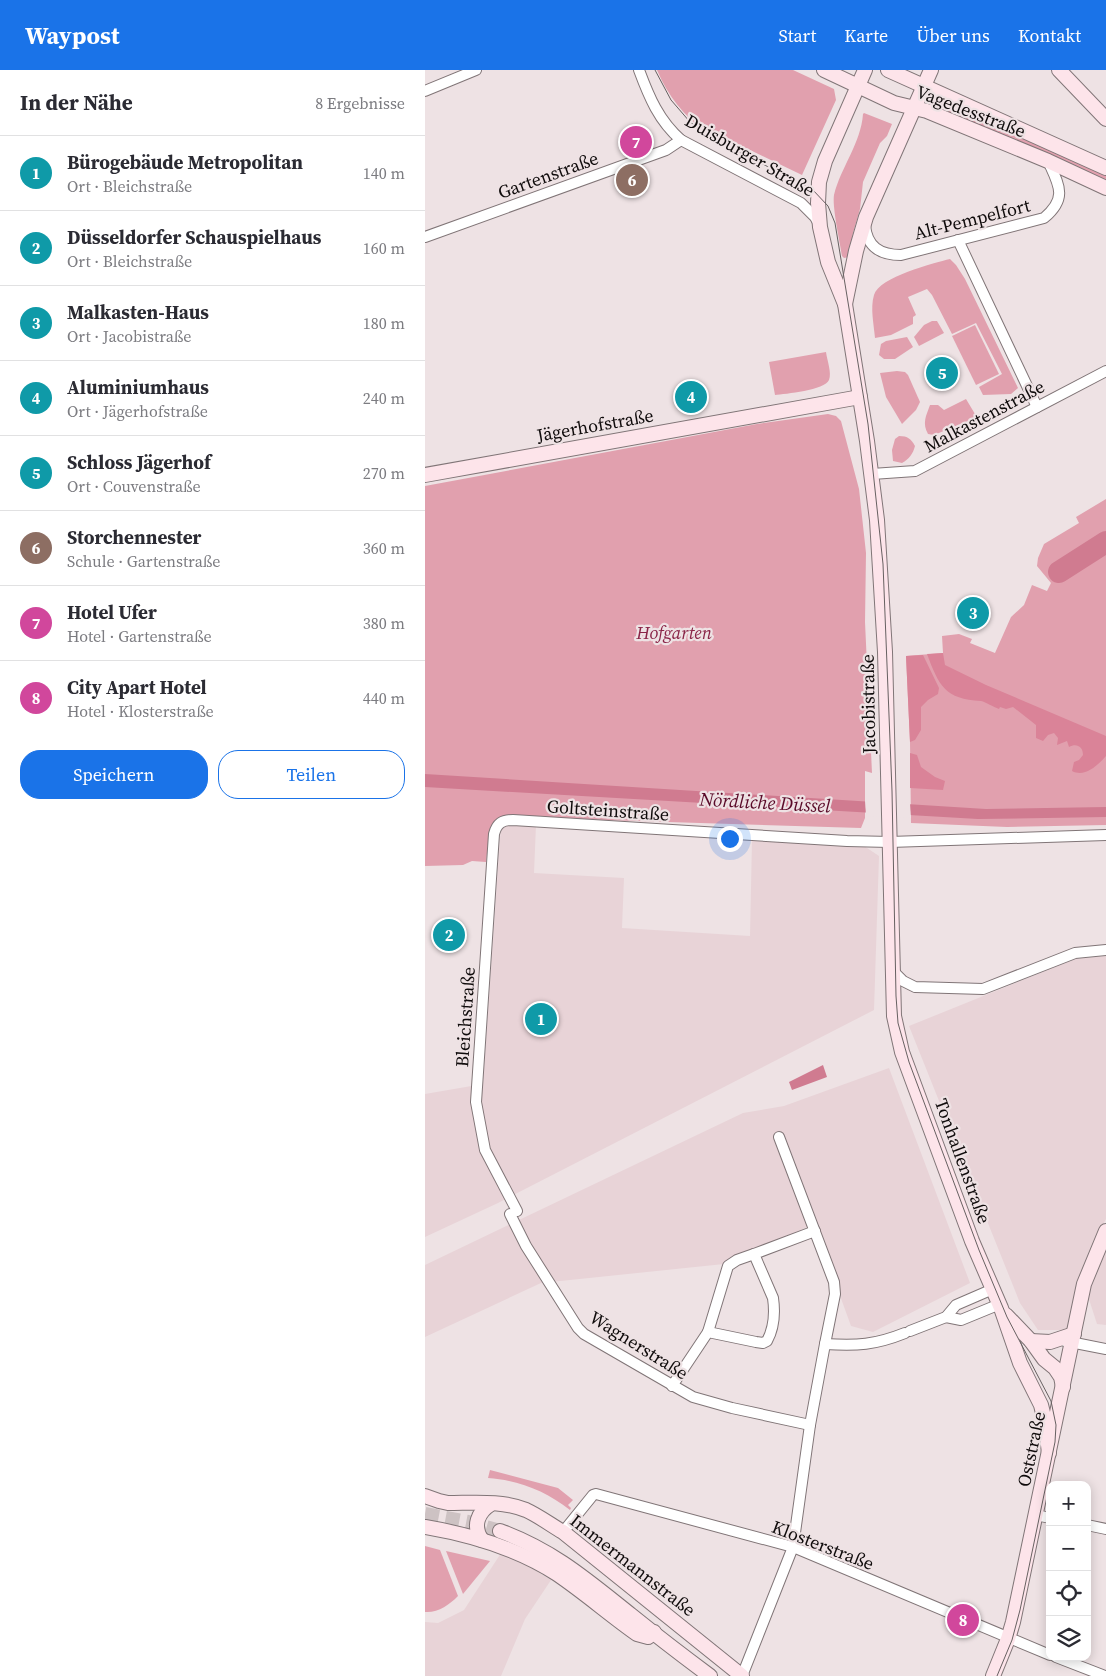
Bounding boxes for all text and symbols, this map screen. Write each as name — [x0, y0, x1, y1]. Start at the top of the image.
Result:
text: Waypost — [25, 19, 120, 52]
text: Start — [779, 23, 816, 48]
text: Karte — [844, 23, 888, 48]
text: Über uns — [916, 23, 990, 48]
text: Kontakt — [1018, 23, 1081, 48]
street label: Vagedesstraße — [913, 79, 1029, 143]
text: In der Nähe — [20, 88, 133, 117]
text: 8 Ergebnisse — [315, 92, 405, 114]
street label: Duisburger Straße — [681, 108, 819, 202]
pin: 7 — [620, 123, 652, 161]
street label: Gartenstraße — [494, 145, 602, 205]
text: Bürogebäude Metropolitan — [67, 149, 303, 175]
pin: 6 — [616, 161, 648, 199]
text: 1 — [32, 162, 40, 184]
text: 140 m — [363, 162, 405, 184]
text: Ort · Bleichstraße — [67, 175, 192, 197]
street label: Alt-Pempelfort — [911, 192, 1033, 246]
text: Düsseldorfer Schauspielhaus — [67, 224, 321, 250]
text: 2 — [32, 237, 40, 259]
text: 160 m — [363, 237, 405, 259]
text: Ort · Bleichstraße — [67, 250, 192, 272]
text: Malkasten-Haus — [67, 299, 209, 325]
text: 3 — [32, 312, 40, 334]
text: 180 m — [363, 312, 405, 334]
text: Ort · Jacobistraße — [67, 325, 192, 347]
pin: 5 — [926, 354, 958, 392]
text: Aluminiumhaus — [67, 374, 209, 400]
street label: Malkastenstraße — [919, 374, 1049, 458]
pin: 4 — [675, 378, 707, 416]
text: 4 — [32, 387, 40, 409]
text: 240 m — [363, 387, 405, 409]
text: Ort · Jägerhofstraße — [67, 400, 208, 422]
street label: Jägerhofstraße — [534, 402, 655, 448]
text: Schloss Jägerhof — [67, 449, 211, 475]
text: 5 — [32, 462, 40, 484]
text: 270 m — [363, 462, 405, 484]
text: Ort · Couvenstraße — [67, 475, 201, 497]
text: Storchennester — [67, 524, 201, 550]
text: 6 — [32, 537, 40, 559]
text: 360 m — [363, 537, 405, 559]
text: Schule · Gartenstraße — [67, 550, 221, 572]
pin: 3 — [957, 594, 989, 632]
text: Hotel Ufer — [67, 599, 157, 625]
text: 7 — [32, 612, 40, 634]
text: 380 m — [363, 612, 405, 634]
park label: Hofgarten — [635, 620, 712, 645]
text: Hotel · Gartenstraße — [67, 625, 212, 647]
street label: Jacobistraße — [855, 654, 881, 755]
text: City Apart Hotel — [67, 674, 207, 700]
text: 8 — [32, 687, 40, 709]
text: 440 m — [363, 687, 405, 709]
text: Hotel · Klosterstraße — [67, 700, 214, 722]
button: Speichern — [20, 750, 208, 799]
button: Teilen — [218, 750, 405, 799]
water label: Nördliche Düssel — [698, 786, 832, 818]
street label: Goltsteinstraße — [546, 793, 670, 827]
your location — [717, 826, 743, 852]
pin: 2 — [433, 916, 465, 954]
street label: Bleichstraße — [449, 966, 481, 1068]
pin: 1 — [525, 1000, 557, 1038]
street label: Tonhallenstraße — [929, 1095, 997, 1227]
street label: Wagnerstraße — [585, 1305, 693, 1385]
street label: Oststraße — [1011, 1409, 1051, 1489]
map controls — [1046, 1481, 1091, 1661]
button: + — [1046, 1481, 1091, 1526]
street label: Immermannstraße — [565, 1508, 701, 1622]
street label: Klosterstraße — [768, 1514, 878, 1576]
button: − — [1046, 1526, 1091, 1571]
button: locate — [1046, 1571, 1091, 1616]
pin: 8 — [947, 1601, 979, 1639]
button: layers — [1046, 1616, 1091, 1661]

